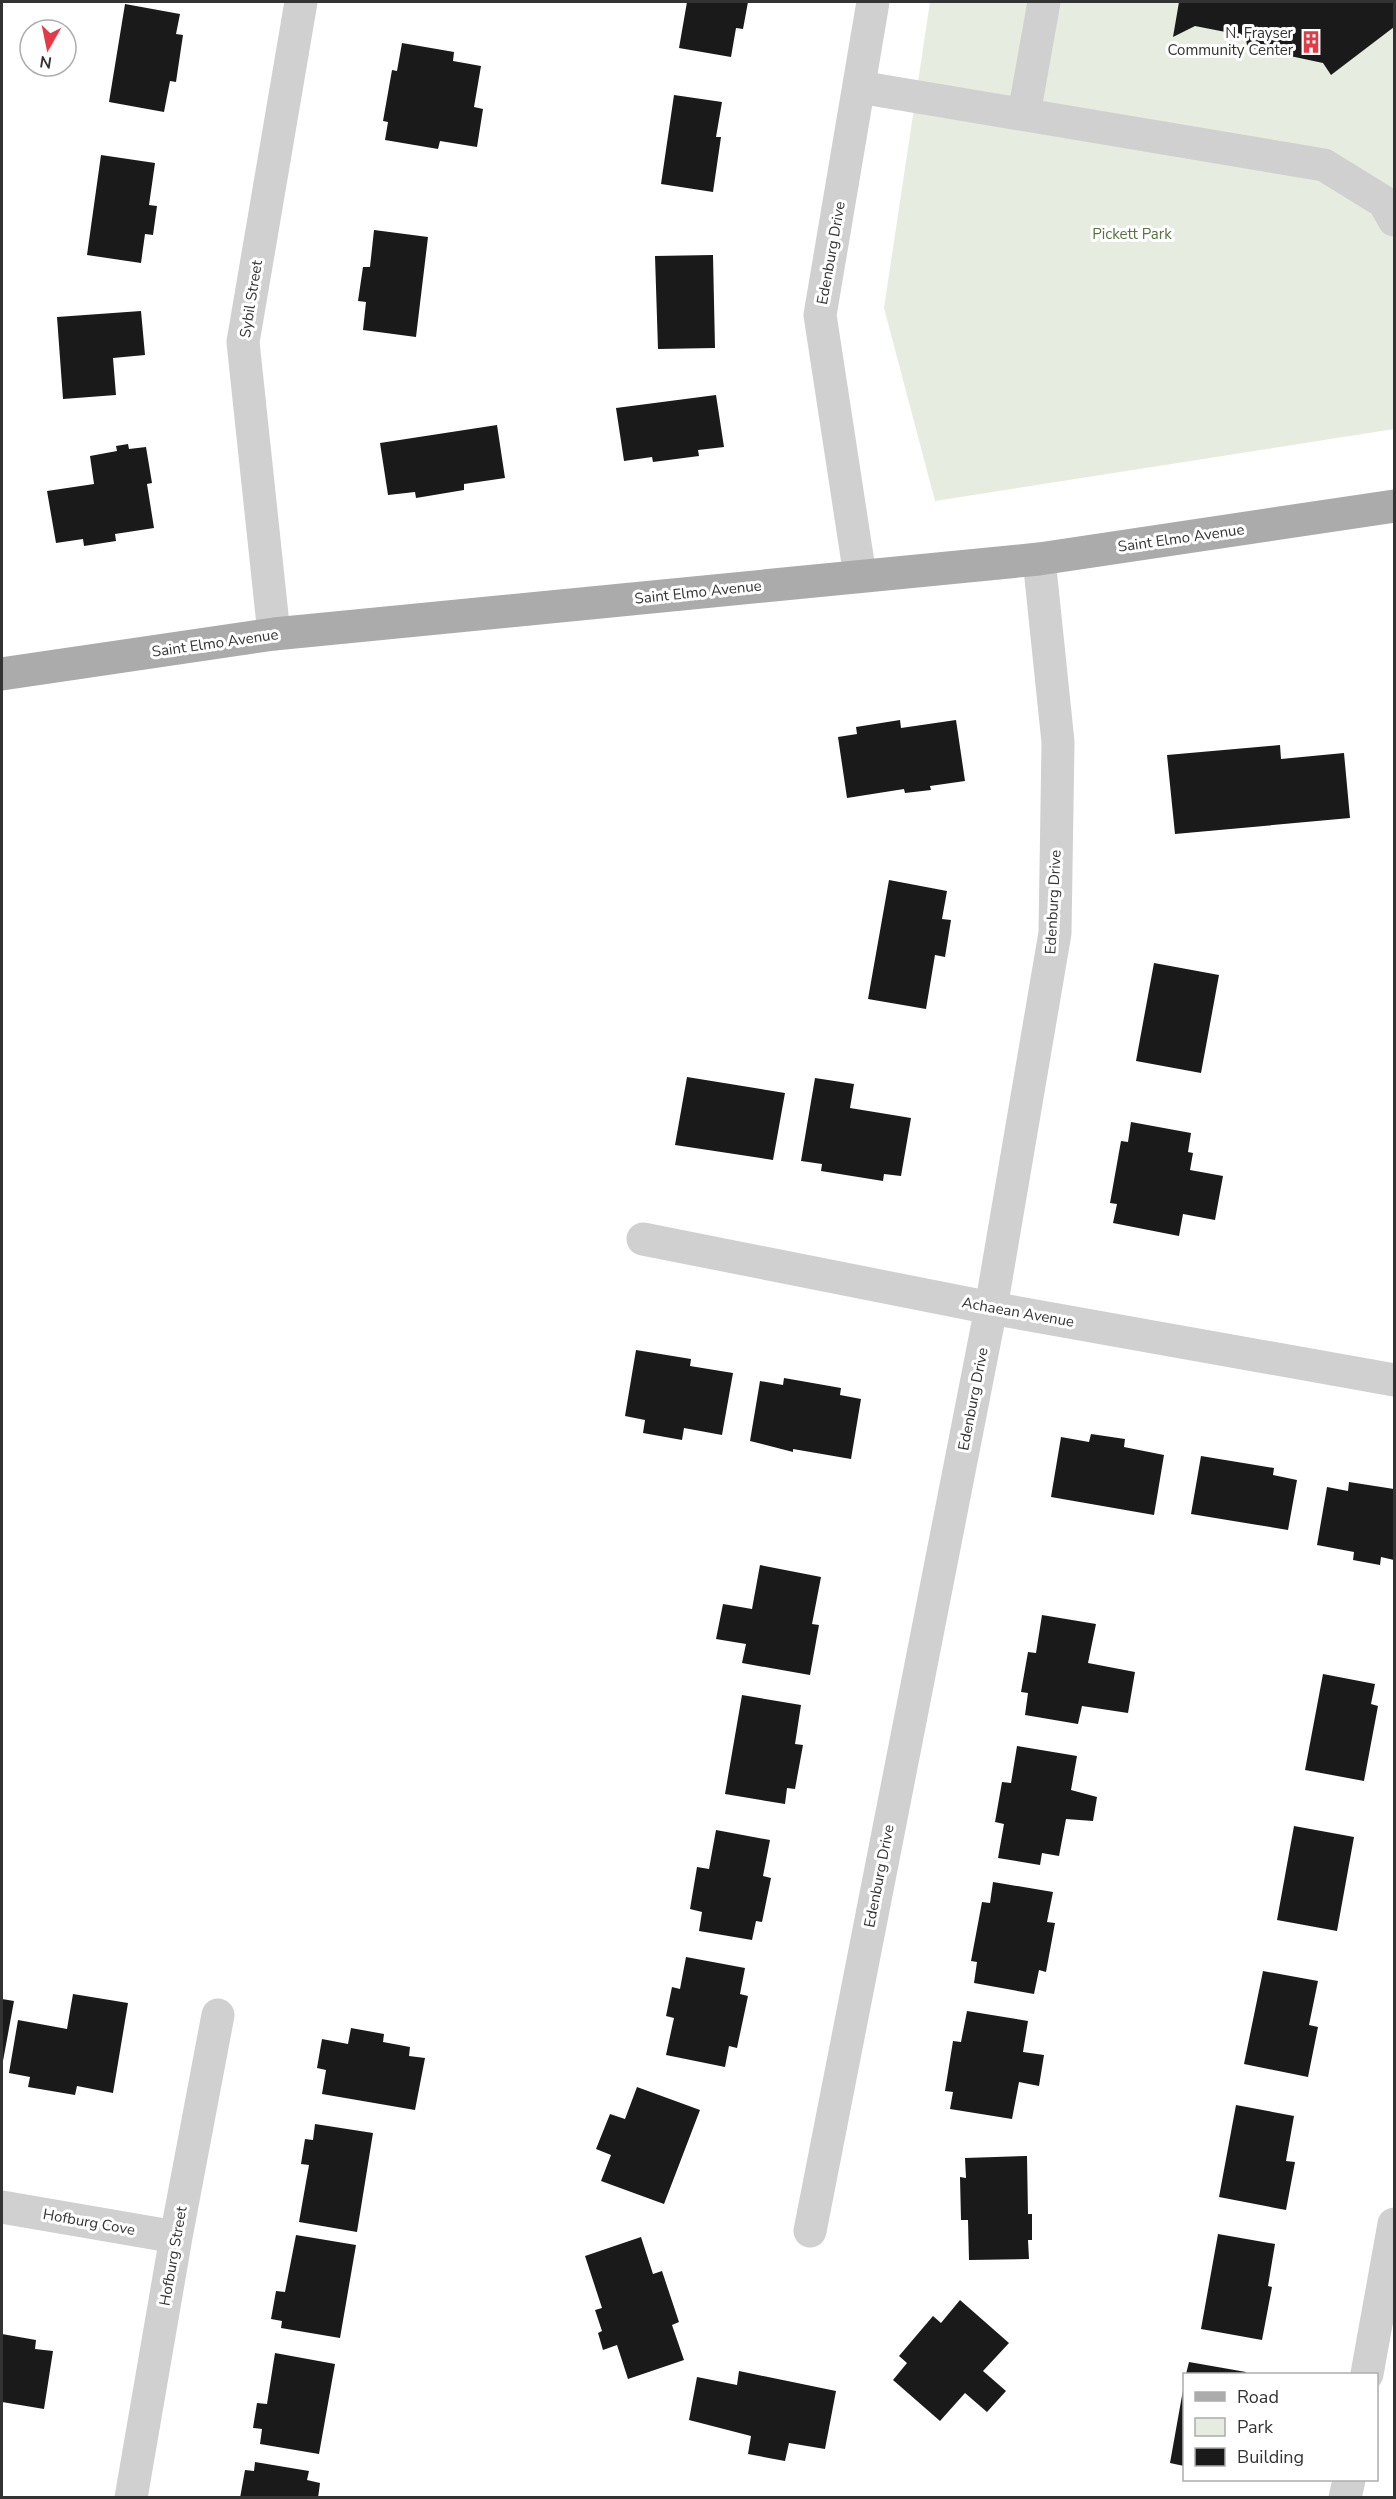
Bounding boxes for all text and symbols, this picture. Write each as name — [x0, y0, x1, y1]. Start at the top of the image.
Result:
north arrow — [18, 18, 78, 78]
place label: N. Frayser Community Center — [1167, 23, 1294, 60]
building icon: N. Frayser Community Center — [1298, 29, 1324, 55]
text: N — [38, 50, 53, 74]
street label: Edenburg Drive — [812, 200, 850, 306]
park label: Pickett Park — [1092, 224, 1172, 244]
street label: Sybil Street — [235, 258, 267, 339]
street label: Saint Elmo Avenue — [1116, 519, 1246, 557]
street label: Saint Elmo Avenue — [634, 575, 762, 609]
street label: Saint Elmo Avenue — [150, 624, 280, 662]
street label: Edenburg Drive — [1040, 849, 1066, 955]
street label: Achaean Avenue — [960, 1292, 1076, 1332]
street label: Edenburg Drive — [953, 1346, 993, 1452]
street label: Edenburg Drive — [859, 1823, 899, 1929]
street label: Hofburg Cove — [41, 2204, 137, 2240]
street label: Hofburg Street — [154, 2204, 192, 2307]
legend — [1183, 2373, 1378, 2481]
text: Road — [1237, 2385, 1279, 2409]
text: Park — [1237, 2415, 1274, 2439]
text: Building — [1237, 2445, 1304, 2469]

